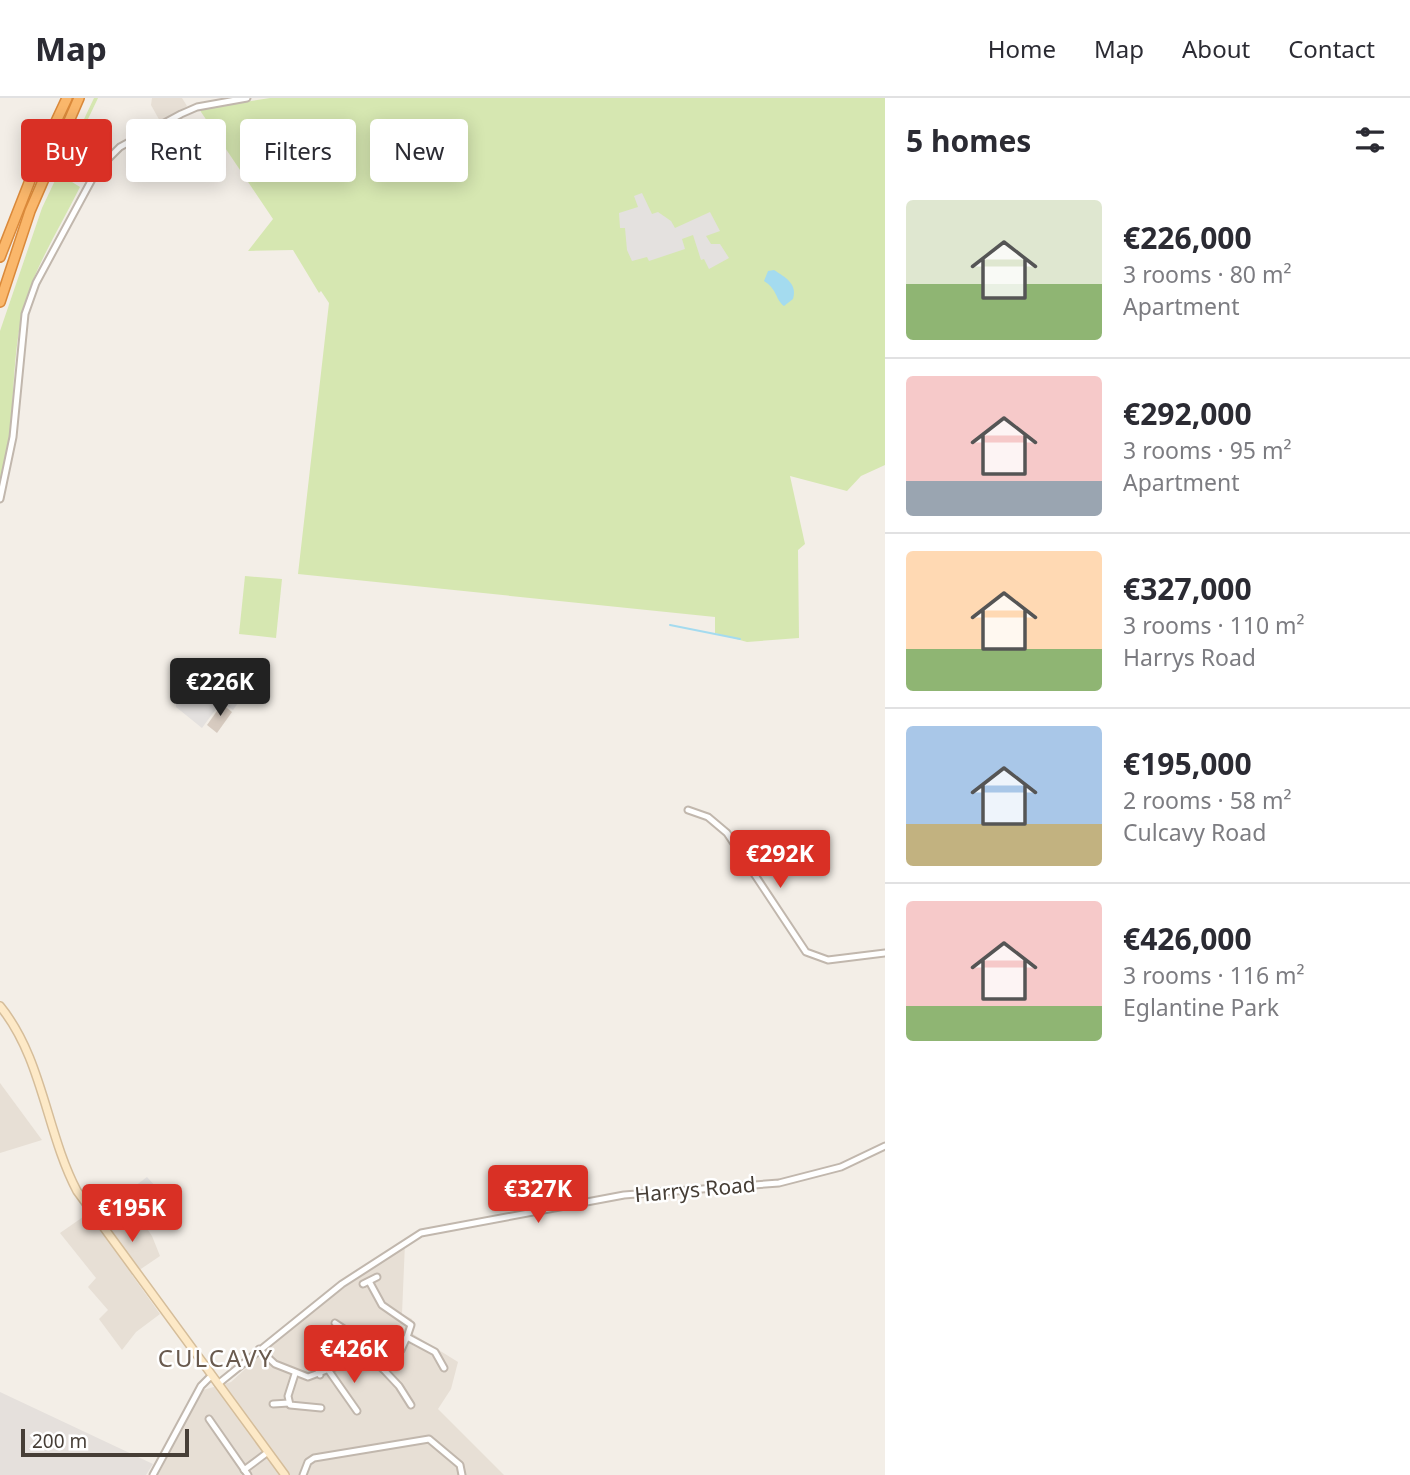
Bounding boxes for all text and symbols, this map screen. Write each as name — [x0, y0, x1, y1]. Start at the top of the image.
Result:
text: Map — [35, 26, 107, 71]
text: Home — [988, 32, 1056, 65]
text: Map — [1094, 32, 1144, 65]
text: About — [1182, 32, 1250, 65]
text: Contact — [1288, 32, 1375, 65]
chip: Buy — [21, 119, 112, 182]
chip: Rent — [126, 119, 226, 182]
chip: Filters — [240, 119, 356, 182]
chip: New — [370, 119, 468, 182]
text: 5 homes — [906, 120, 1031, 161]
icon: filters — [1351, 121, 1389, 159]
text: €226,000 — [1123, 217, 1252, 258]
icon: home — [962, 228, 1046, 312]
text: 3 rooms · 80 m² — [1123, 258, 1292, 290]
text: Apartment — [1123, 290, 1240, 322]
text: €292,000 — [1123, 393, 1252, 434]
icon: home — [962, 404, 1046, 488]
text: 3 rooms · 95 m² — [1123, 434, 1292, 466]
text: Apartment — [1123, 466, 1240, 498]
text: €327,000 — [1123, 568, 1252, 609]
icon: home — [962, 579, 1046, 663]
text: 3 rooms · 110 m² — [1123, 609, 1305, 641]
text: Harrys Road — [1123, 641, 1256, 673]
pin: €226K — [171, 658, 269, 718]
text: €226K — [186, 665, 254, 697]
text: €195,000 — [1123, 743, 1252, 784]
icon: home — [962, 754, 1046, 838]
text: 2 rooms · 58 m² — [1123, 784, 1292, 816]
text: Culcavy Road — [1123, 816, 1266, 848]
pin: €292K — [731, 830, 829, 890]
text: €292K — [746, 837, 814, 869]
text: €426,000 — [1123, 918, 1252, 959]
icon: home — [962, 929, 1046, 1013]
text: 3 rooms · 116 m² — [1123, 959, 1305, 991]
text: Eglantine Park — [1123, 991, 1279, 1023]
pin: €327K — [489, 1166, 587, 1225]
street label: Harrys Road — [633, 1170, 757, 1208]
text: €327K — [504, 1172, 572, 1204]
pin: €195K — [83, 1184, 181, 1244]
text: €195K — [98, 1191, 166, 1223]
pin: €426K — [305, 1326, 403, 1385]
text: €426K — [320, 1332, 388, 1364]
district label: CULCAVY — [158, 1341, 274, 1374]
scale bar — [21, 1426, 189, 1458]
text: 200 m — [32, 1428, 87, 1454]

